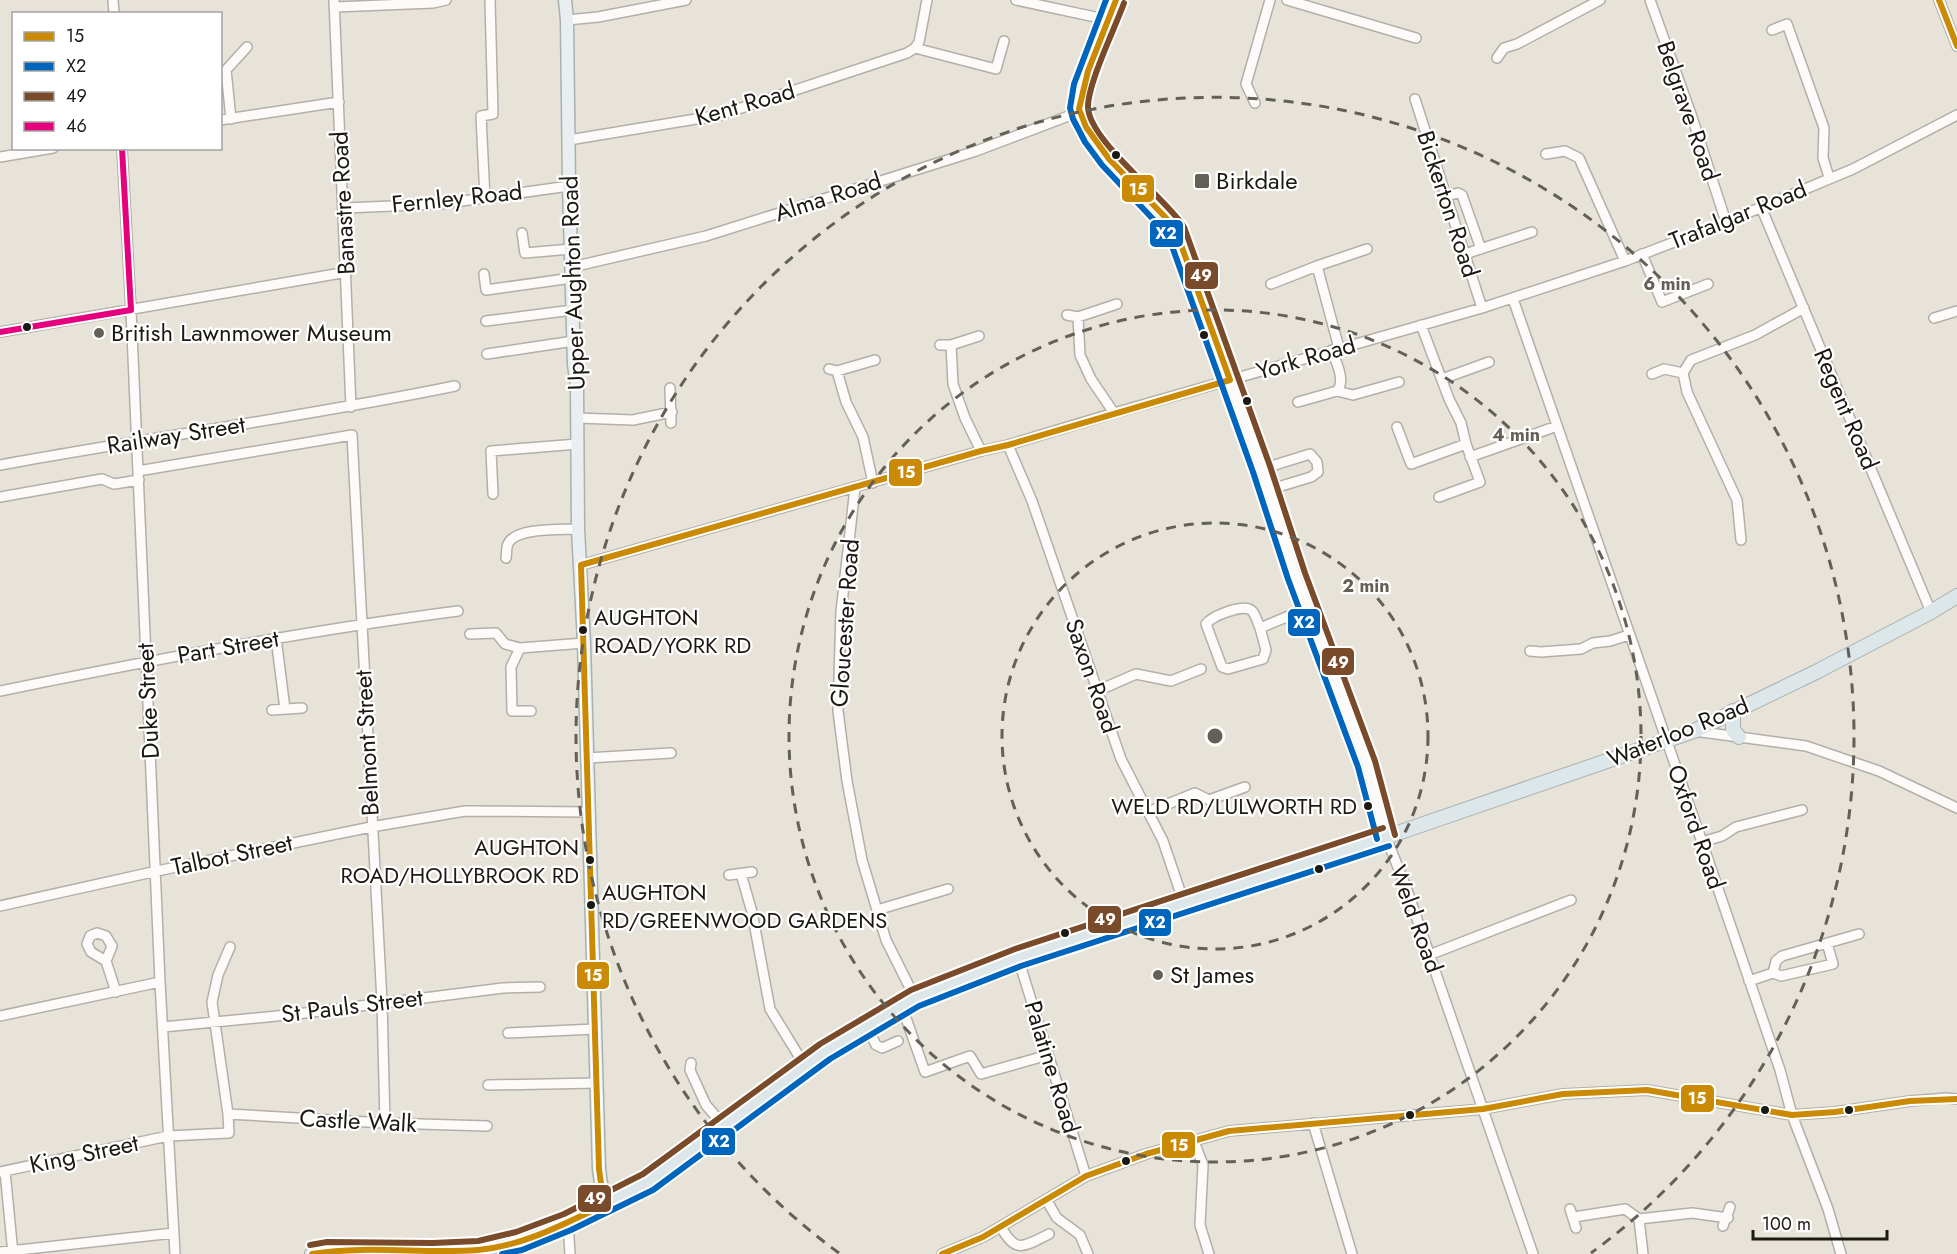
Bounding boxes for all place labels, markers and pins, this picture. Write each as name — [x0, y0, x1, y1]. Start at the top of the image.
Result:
unlabelled marker — [1110, 149, 1122, 161]
place label: Birkdale — [1216, 163, 1298, 198]
marker: Birkdale — [1193, 172, 1211, 190]
place label: British Lawnmower Museum — [111, 315, 392, 350]
unlabelled marker — [21, 321, 33, 333]
marker: British Lawnmower Museum — [92, 326, 106, 340]
unlabelled marker — [1198, 329, 1210, 341]
unlabelled marker — [1241, 395, 1253, 407]
place label: AUGHTON ROAD/YORK RD — [594, 601, 751, 661]
marker: AUGHTON ROAD/YORK RD — [577, 624, 589, 636]
centre of rings — [1205, 726, 1225, 746]
place label: WELD RD/LULWORTH RD — [1111, 790, 1357, 822]
marker: WELD RD/LULWORTH RD — [1362, 800, 1374, 812]
place label: AUGHTON ROAD/HOLLYBROOK RD — [340, 831, 579, 891]
marker: AUGHTON ROAD/HOLLYBROOK RD — [584, 854, 596, 866]
unlabelled marker — [1313, 863, 1325, 875]
place label: AUGHTON RD/GREENWOOD GARDENS — [602, 876, 887, 936]
marker: AUGHTON RD/GREENWOOD GARDENS — [585, 899, 597, 911]
unlabelled marker — [1059, 927, 1071, 939]
place label: St James — [1170, 957, 1254, 992]
marker: St James — [1151, 968, 1165, 982]
unlabelled marker — [1759, 1104, 1771, 1116]
unlabelled marker — [1843, 1104, 1855, 1116]
unlabelled marker — [1404, 1109, 1416, 1121]
unlabelled marker — [1120, 1155, 1132, 1167]

